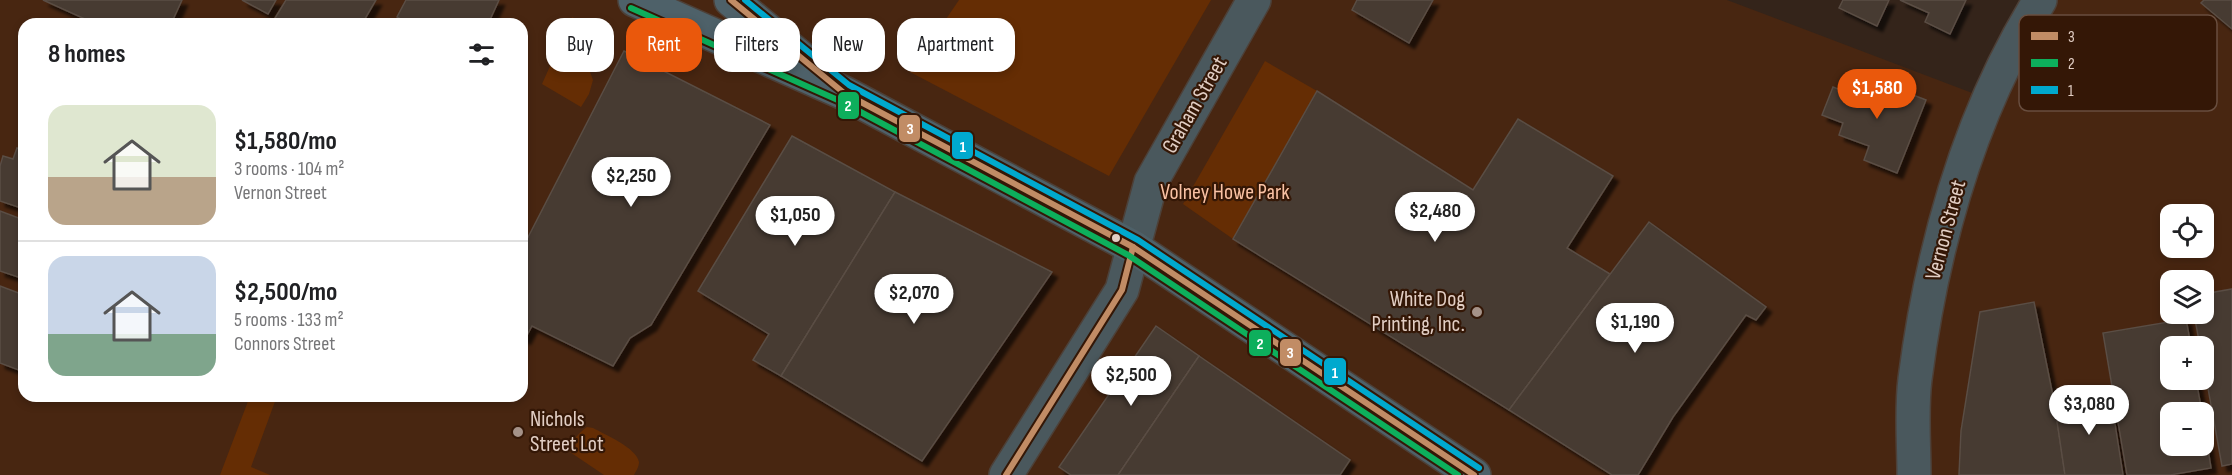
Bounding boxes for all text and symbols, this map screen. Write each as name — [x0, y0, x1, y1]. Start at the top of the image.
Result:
legend — [2019, 15, 2217, 111]
chip: Buy — [546, 18, 614, 72]
chip: Rent — [626, 18, 702, 72]
chip: Filters — [714, 18, 800, 72]
chip: New — [812, 18, 885, 72]
chip: Apartment — [897, 18, 1015, 72]
text: 3 — [2068, 28, 2075, 47]
icon: filters — [465, 38, 498, 71]
text: 8 homes — [48, 39, 126, 70]
street label: Graham Street — [1156, 52, 1234, 158]
text: 2 — [2068, 55, 2075, 74]
pin: $1,580 — [1828, 69, 1926, 120]
text: $1,580 — [1851, 76, 1903, 100]
text: 1 — [2068, 82, 2074, 101]
line badge: 2 — [837, 91, 860, 120]
text: 2 — [844, 97, 852, 116]
line badge: 3 — [898, 114, 921, 143]
text: 3 — [906, 120, 914, 139]
text: $1,580/mo — [234, 126, 337, 157]
icon: home — [96, 129, 168, 201]
line badge: 1 — [951, 131, 974, 160]
text: 1 — [960, 138, 967, 157]
text: 3 rooms · 104 m² — [234, 157, 344, 181]
pin: $2,250 — [582, 157, 680, 208]
text: $2,250 — [606, 164, 656, 188]
street label: Vernon Street — [1920, 177, 1972, 283]
park label: Volney Howe Park — [1160, 179, 1290, 206]
text: Vernon Street — [234, 181, 327, 205]
pin: $2,480 — [1386, 192, 1484, 243]
pin: $1,050 — [746, 196, 844, 247]
text: $2,480 — [1409, 199, 1461, 223]
text: $1,050 — [770, 203, 820, 227]
map controls — [2160, 204, 2214, 456]
button: locate — [2160, 204, 2214, 258]
unlabelled marker — [1110, 232, 1122, 244]
button: layers — [2160, 270, 2214, 324]
pin: $2,070 — [865, 274, 963, 325]
text: $2,500/mo — [234, 277, 337, 308]
icon: home — [96, 280, 168, 352]
text: $2,070 — [888, 281, 940, 305]
place label: White Dog Printing, Inc. — [1372, 286, 1465, 338]
pin: $1,190 — [1586, 303, 1684, 354]
marker: White Dog Printing, Inc. — [1470, 305, 1484, 319]
text: 5 rooms · 133 m² — [234, 308, 344, 332]
text: $1,190 — [1610, 310, 1660, 334]
line badge: 2 — [1248, 329, 1272, 357]
text: Connors Street — [234, 332, 335, 356]
text: 2 — [1256, 335, 1264, 354]
button: + — [2160, 336, 2214, 390]
line badge: 3 — [1279, 338, 1302, 367]
text: 3 — [1286, 344, 1294, 363]
pin: $2,500 — [1082, 356, 1180, 407]
line badge: 1 — [1323, 357, 1347, 386]
text: $2,500 — [1105, 363, 1157, 387]
text: 1 — [1332, 364, 1339, 383]
pin: $3,080 — [2040, 385, 2138, 436]
text: $3,080 — [2063, 392, 2115, 416]
button: − — [2160, 402, 2214, 456]
place label: Nichols Street Lot — [530, 406, 604, 458]
marker: Nichols Street Lot — [511, 425, 525, 439]

